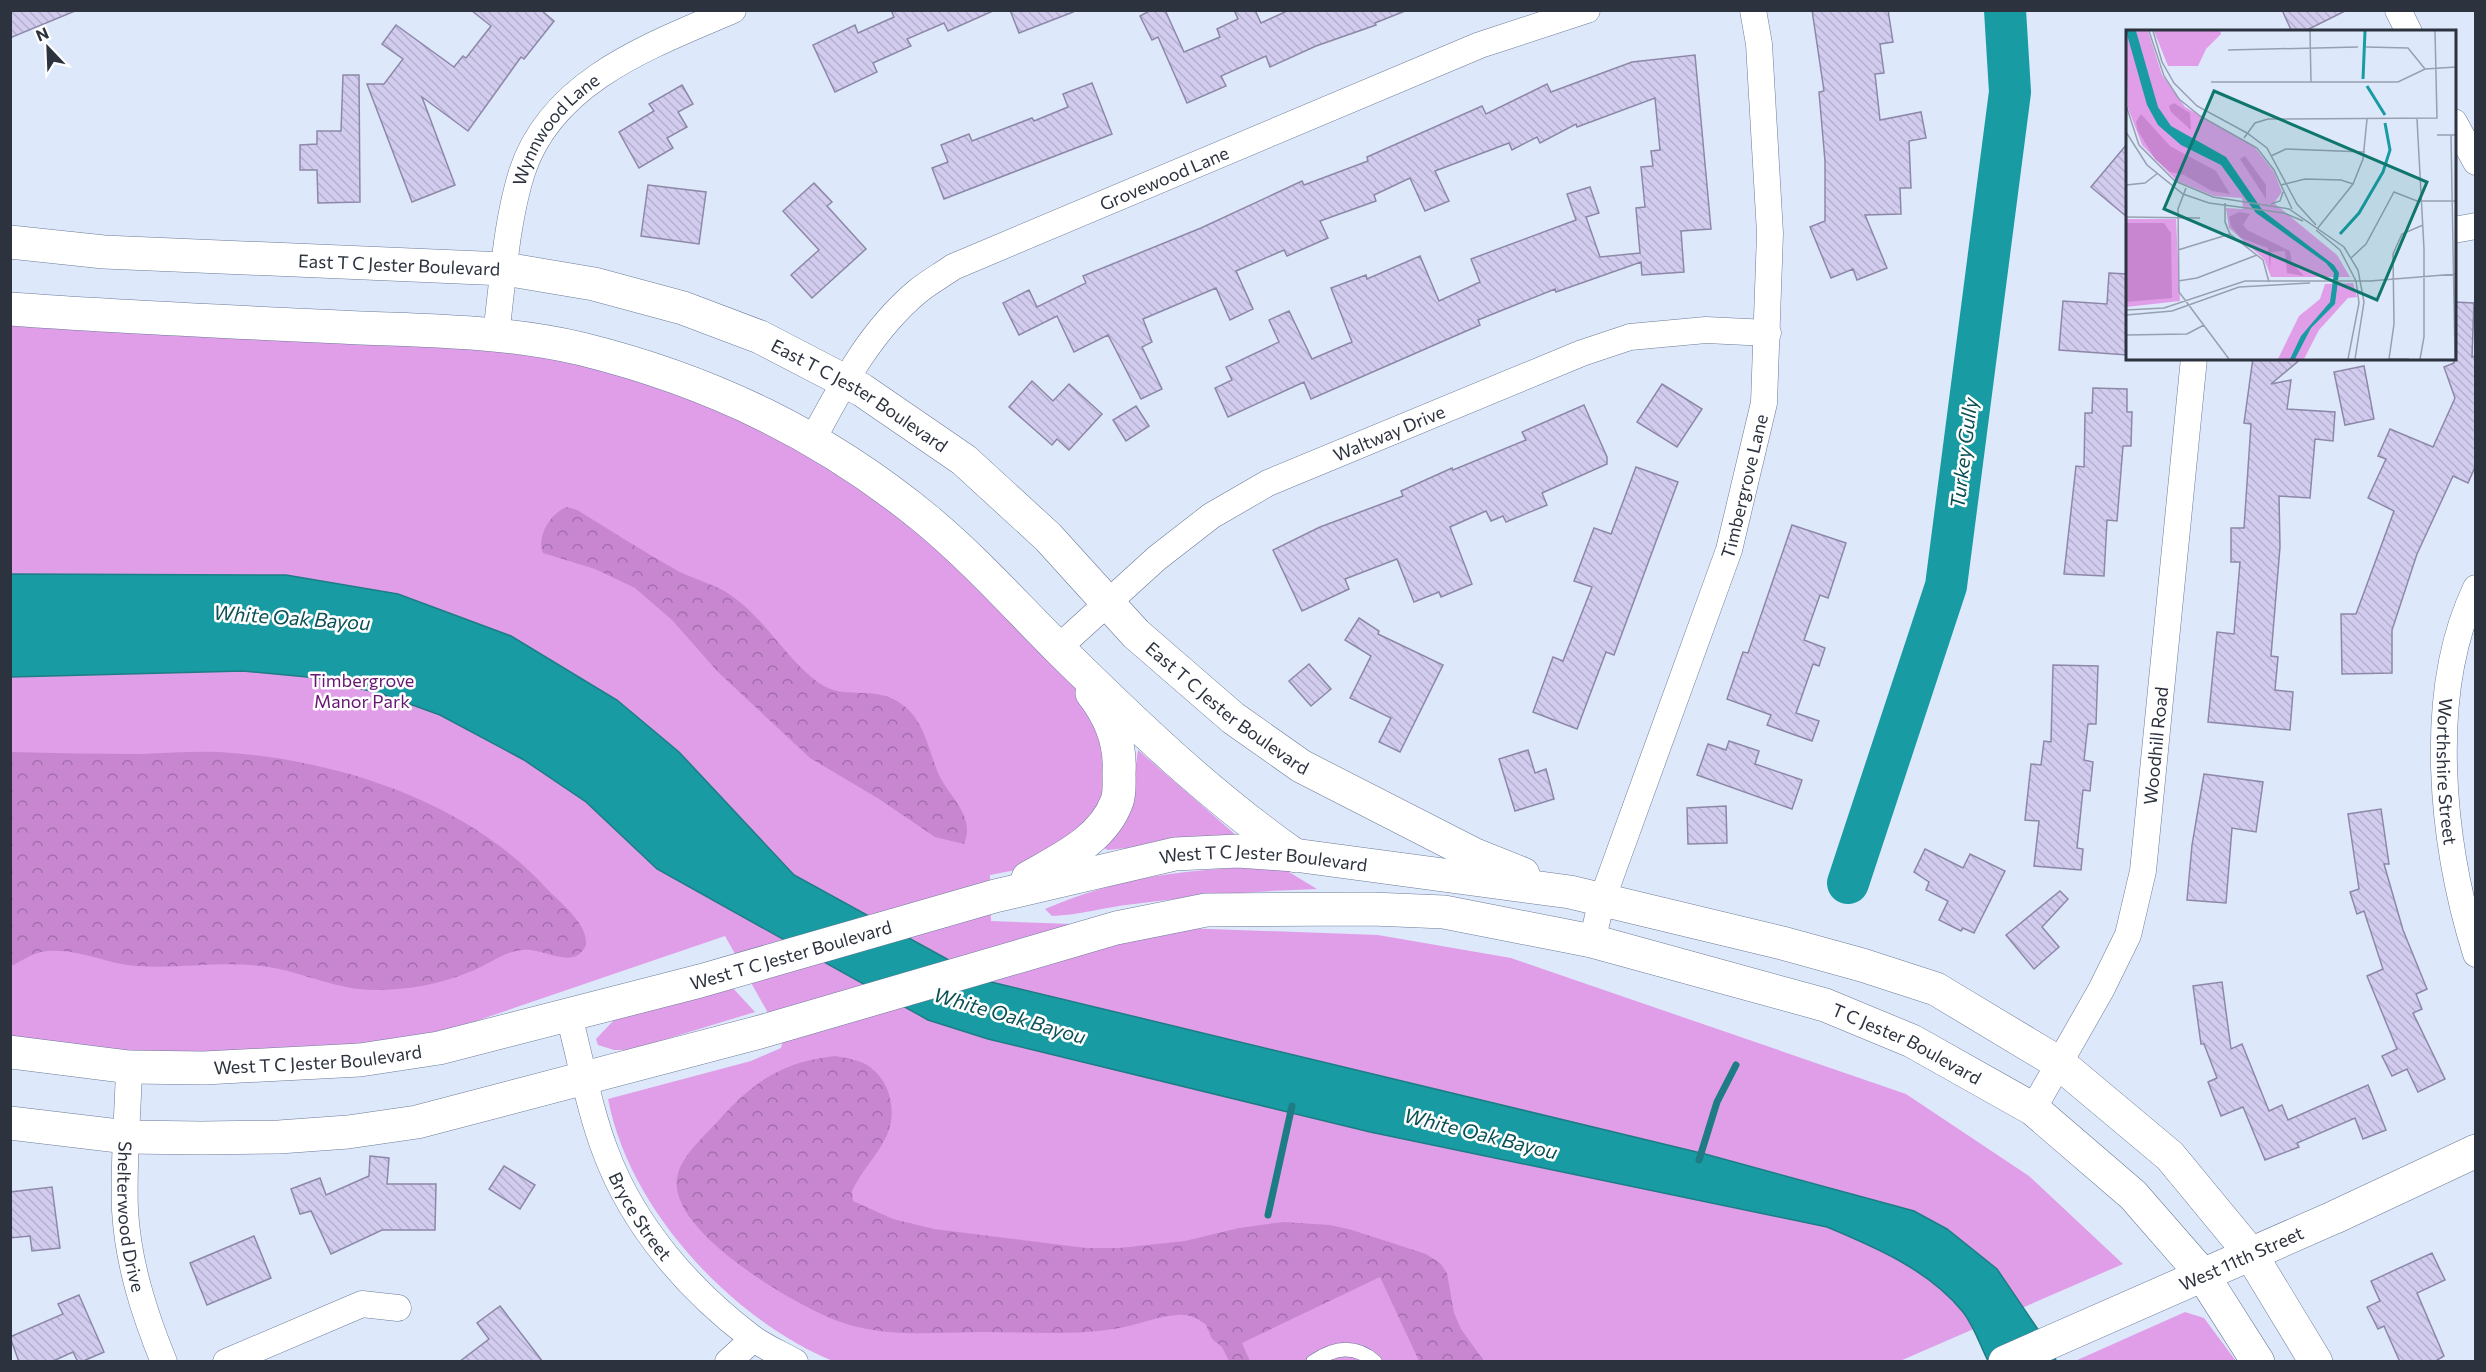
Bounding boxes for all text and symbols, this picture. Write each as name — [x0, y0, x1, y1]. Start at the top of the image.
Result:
north arrow — [18, 18, 78, 78]
text: N — [33, 23, 51, 45]
inset map — [2126, 30, 2456, 360]
street label: Wynnwood Lane — [508, 68, 603, 188]
street label: Grovewood Lane — [1096, 141, 1232, 215]
street label: East T C Jester Boulevard — [298, 249, 501, 280]
street label: East T C Jester Boulevard — [768, 334, 952, 457]
water label: Turkey Gully — [1944, 396, 1982, 510]
street label: Waltway Drive — [1330, 400, 1448, 466]
street label: Timbergrove Lane — [1716, 412, 1772, 562]
water label: White Oak Bayou — [213, 600, 371, 634]
street label: East T C Jester Boulevard — [1141, 637, 1313, 779]
park label: Timbergrove Manor Park — [310, 669, 414, 712]
street label: Woodhill Road — [2139, 686, 2172, 806]
street label: Worthshire Street — [2433, 697, 2462, 846]
street label: West T C Jester Boulevard — [1157, 840, 1369, 876]
street label: West T C Jester Boulevard — [688, 915, 894, 994]
water label: White Oak Bayou — [931, 982, 1089, 1048]
street label: T C Jester Boulevard — [1829, 998, 1985, 1089]
street label: West T C Jester Boulevard — [213, 1040, 423, 1078]
water label: White Oak Bayou — [1402, 1102, 1560, 1164]
street label: Shelterwood Drive — [114, 1141, 150, 1294]
street label: Bryce Street — [604, 1168, 677, 1265]
street label: West 11th Street — [2176, 1221, 2307, 1295]

